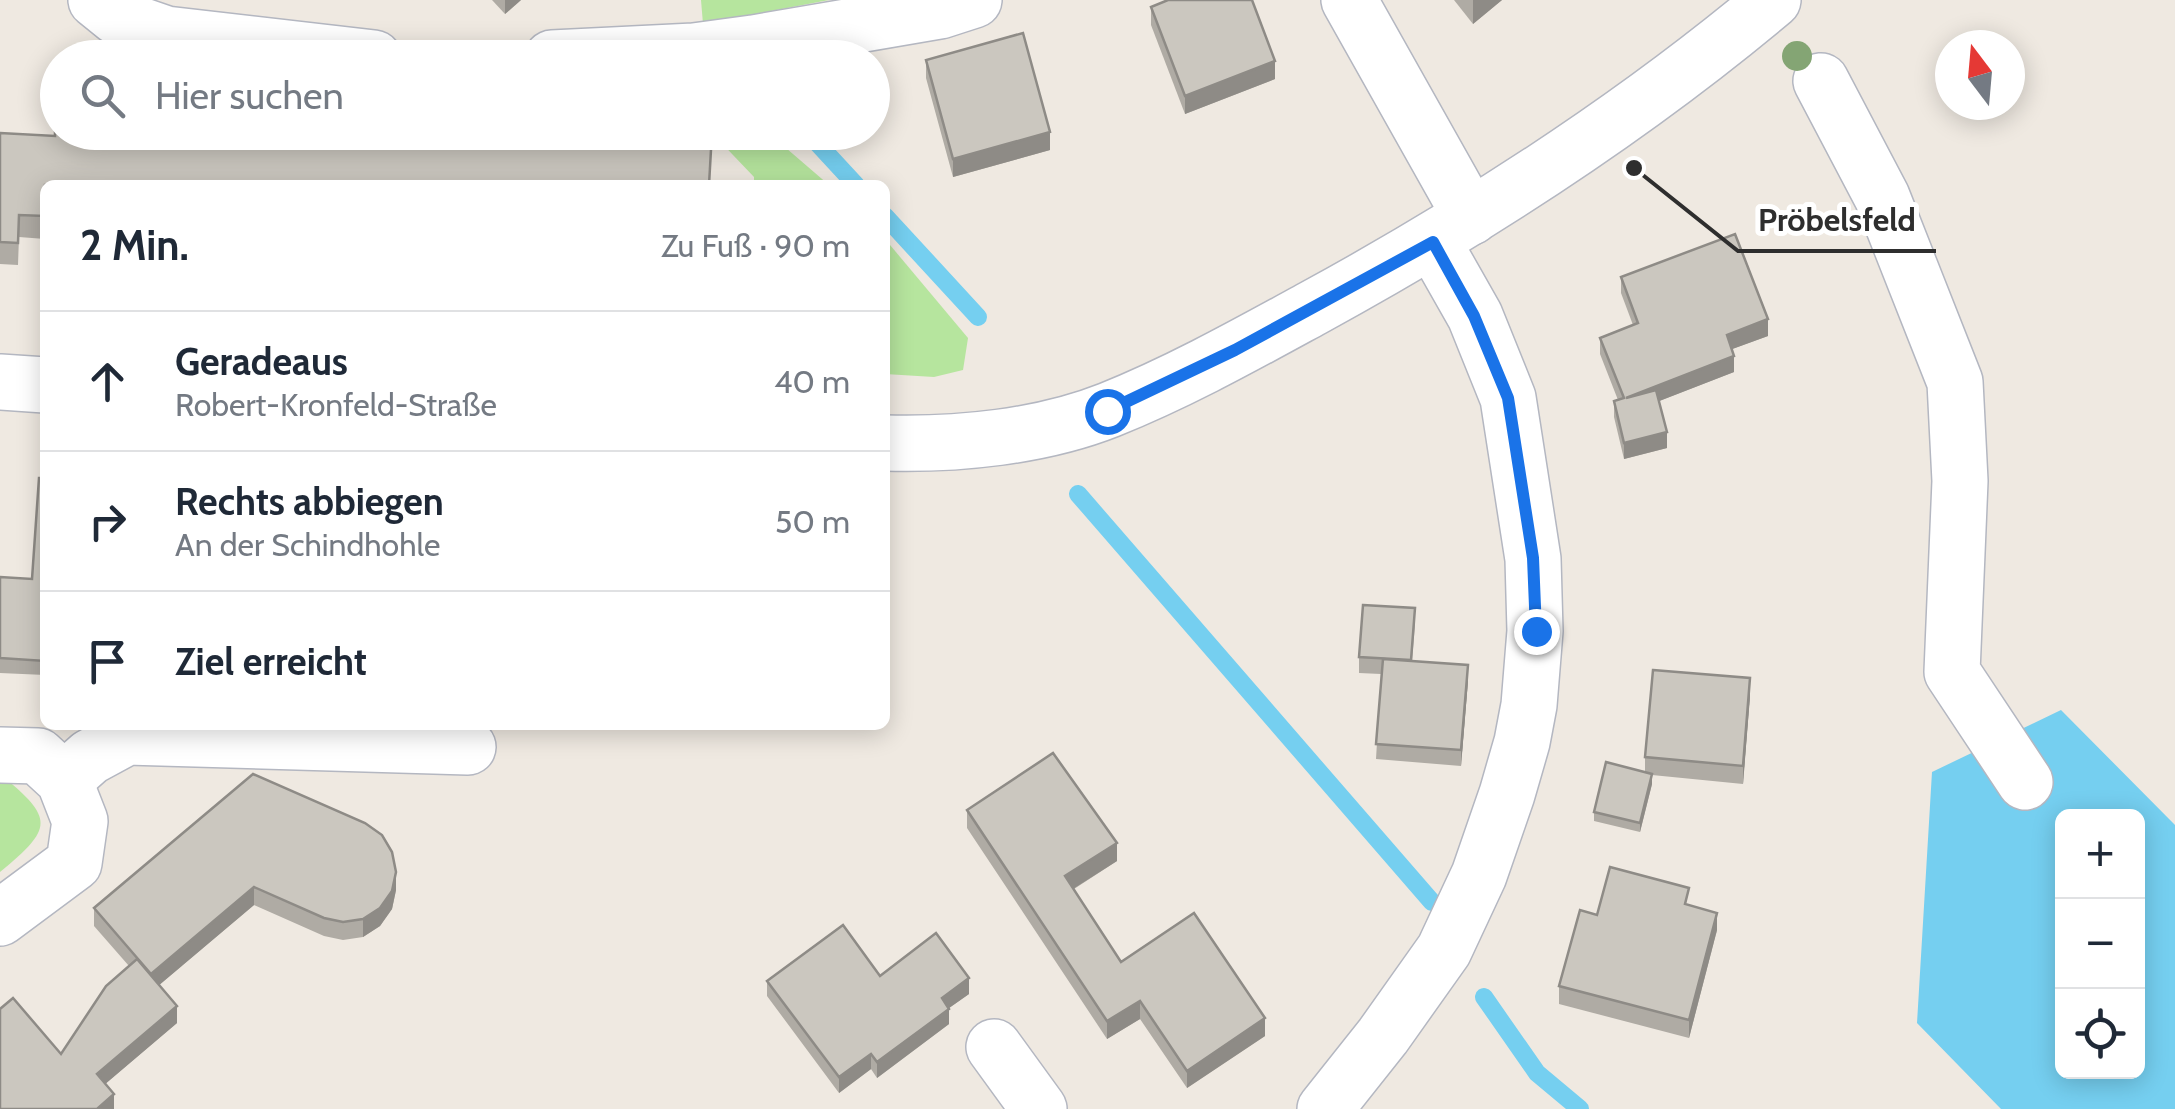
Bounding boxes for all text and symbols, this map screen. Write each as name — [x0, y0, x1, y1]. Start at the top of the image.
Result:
north arrow — [1935, 30, 2025, 120]
search box — [40, 40, 890, 150]
icon: search — [75, 68, 130, 123]
text: Hier suchen — [155, 72, 344, 119]
callout: Pröbelsfeld — [1738, 189, 1936, 251]
text: Pröbelsfeld — [1758, 200, 1916, 239]
text: 2 Min. — [80, 219, 189, 271]
text: Zu Fuß · 90 m — [661, 226, 850, 265]
text: Geradeaus — [175, 338, 348, 385]
icon: ahead — [80, 354, 135, 409]
text: 40 m — [774, 362, 850, 401]
text: Robert-Kronfeld-Straße — [175, 385, 497, 424]
route start — [1085, 389, 1131, 435]
text: Rechts abbiegen — [175, 478, 444, 525]
icon: right — [80, 494, 135, 549]
text: 50 m — [775, 502, 850, 541]
text: An der Schindhohle — [175, 525, 440, 564]
route end — [1514, 609, 1560, 655]
icon: arrive — [80, 634, 135, 689]
text: Ziel erreicht — [175, 638, 367, 685]
map controls — [2055, 809, 2145, 1079]
button: + — [2055, 809, 2145, 899]
button: − — [2055, 899, 2145, 989]
button: locate — [2055, 989, 2145, 1079]

